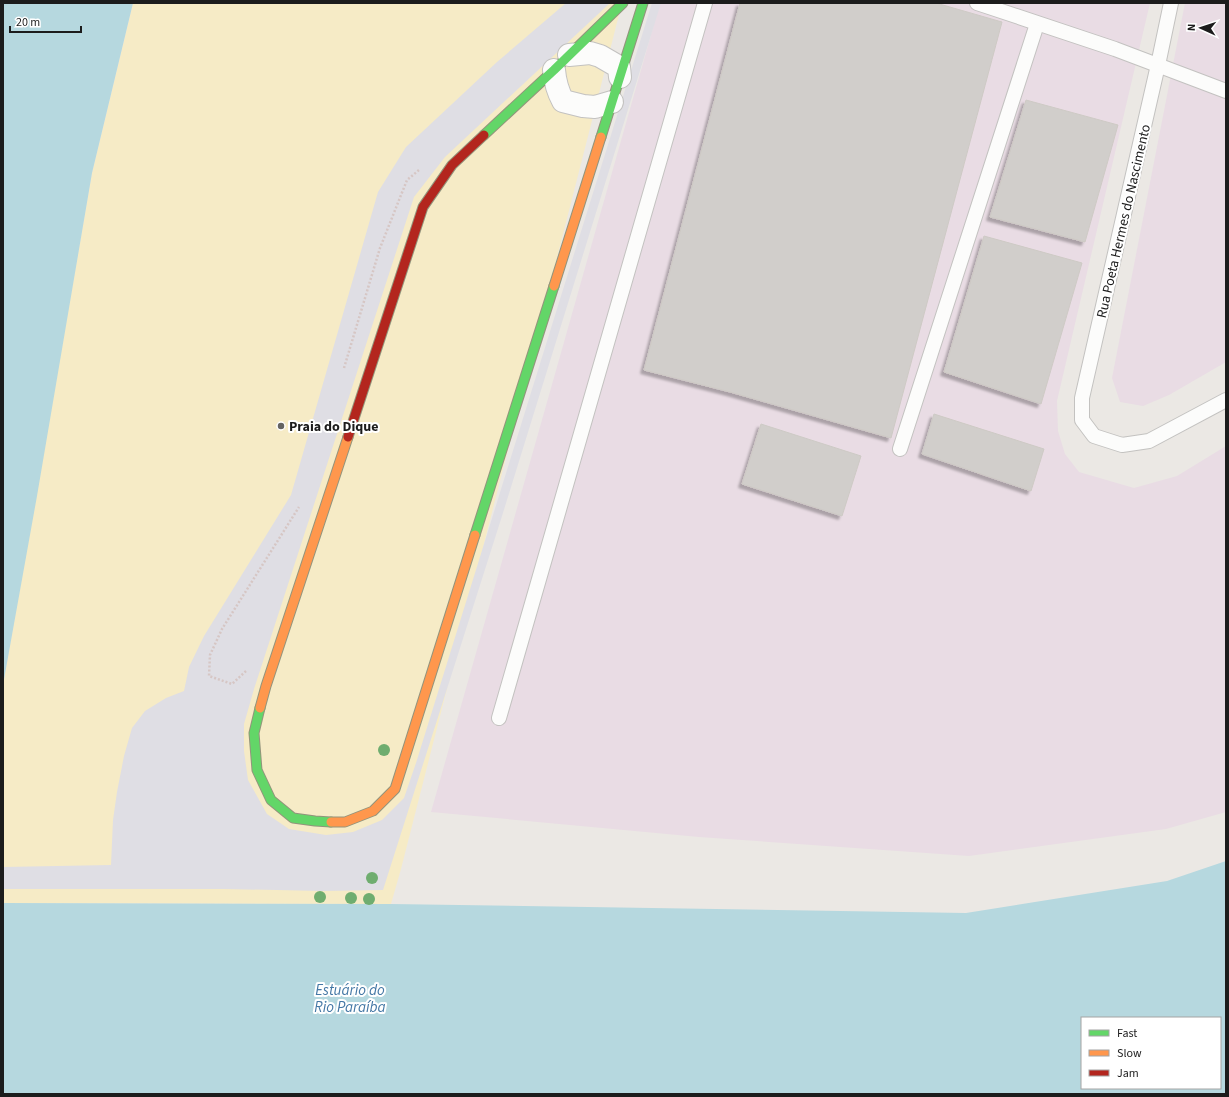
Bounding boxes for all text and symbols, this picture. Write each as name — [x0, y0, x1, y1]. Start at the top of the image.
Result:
scale bar — [10, 8, 81, 34]
north arrow — [1181, 8, 1221, 48]
text: 20 m — [16, 14, 40, 31]
text: N — [1184, 23, 1199, 32]
street label: Rua Poeta Hermes do Nascimento — [1092, 122, 1156, 320]
place label: Praia do Dique — [289, 417, 379, 437]
marker: Praia do Dique — [276, 421, 286, 431]
water label: Estuário do Rio Paraíba — [314, 980, 386, 1018]
legend — [1081, 1017, 1221, 1089]
text: Fast — [1117, 1025, 1137, 1042]
text: Slow — [1117, 1045, 1142, 1062]
text: Jam — [1117, 1065, 1139, 1082]

